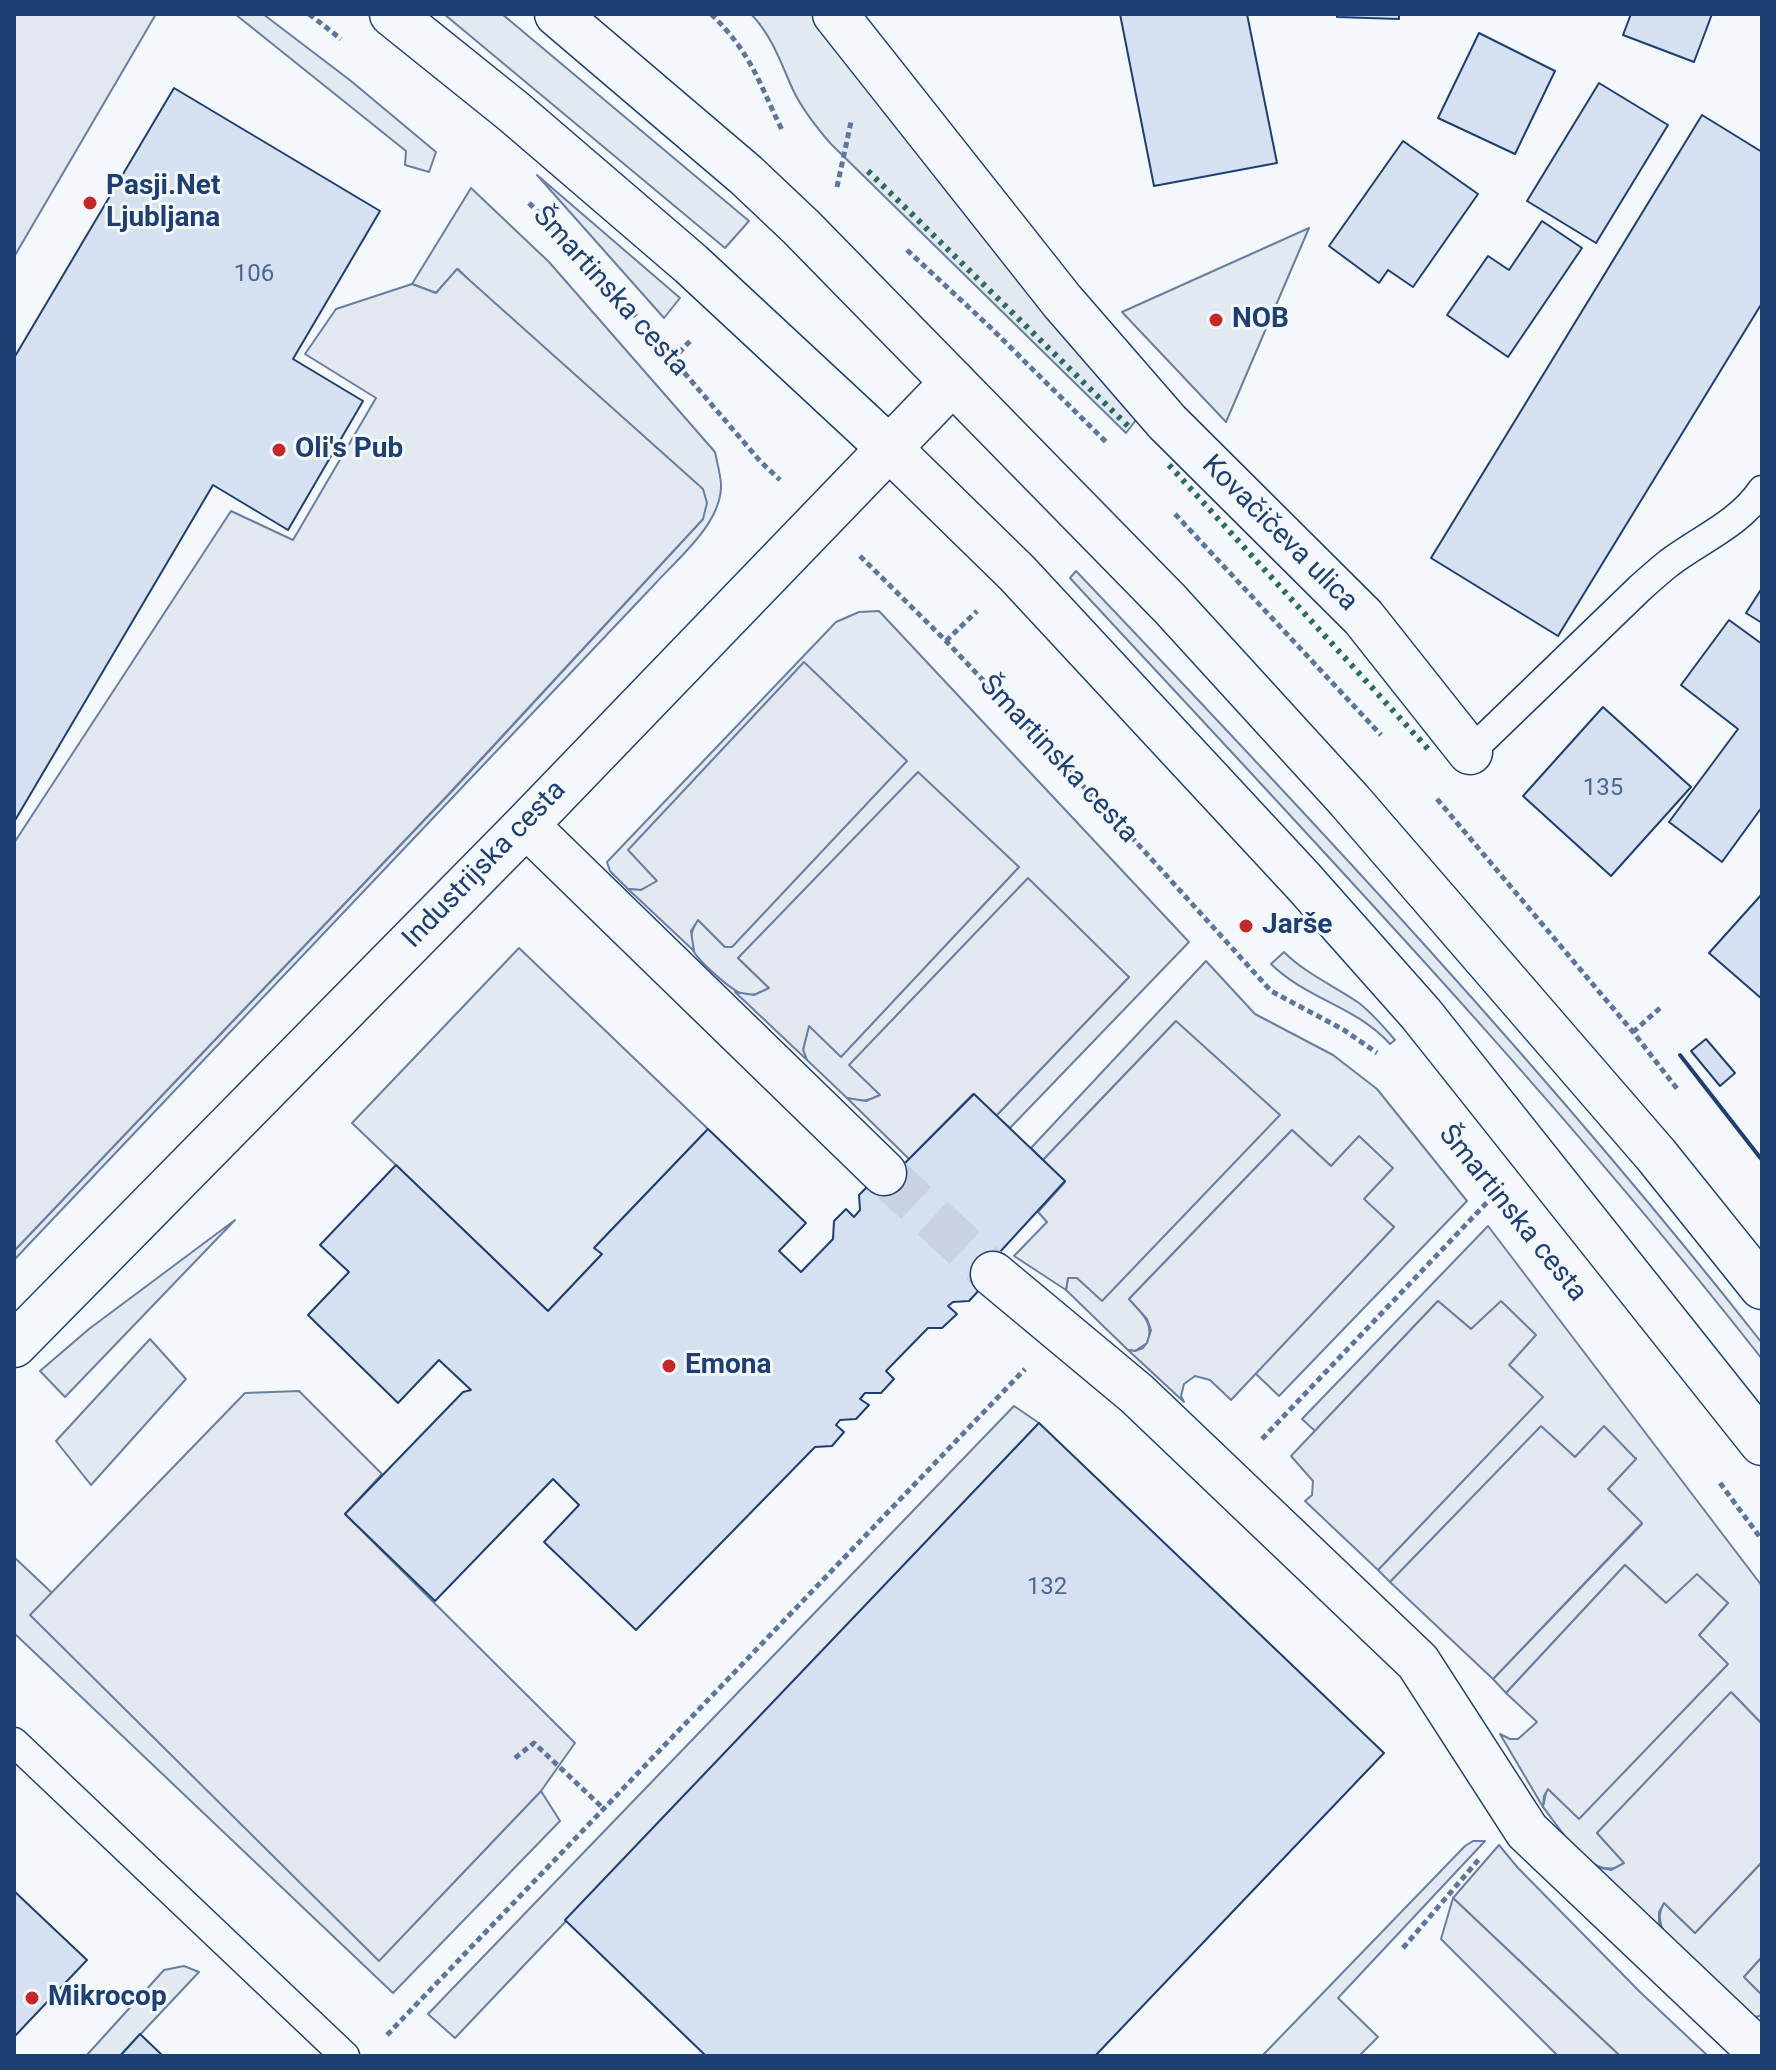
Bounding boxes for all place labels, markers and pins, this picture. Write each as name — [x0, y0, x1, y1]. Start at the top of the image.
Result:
place label: Pasji.Net Ljubljana — [106, 170, 220, 236]
marker: Pasji.Net Ljubljana — [81, 194, 99, 212]
place label: NOB — [1232, 303, 1289, 337]
marker: NOB — [1207, 311, 1225, 329]
place label: Oli's Pub — [295, 433, 403, 467]
marker: Oli's Pub — [270, 441, 288, 459]
place label: Jarše — [1262, 909, 1332, 943]
marker: Jarše — [1237, 917, 1255, 935]
place label: Emona — [685, 1349, 771, 1383]
marker: Emona — [660, 1357, 678, 1375]
place label: Mikrocop — [48, 1981, 167, 2015]
marker: Mikrocop — [23, 1989, 41, 2007]

